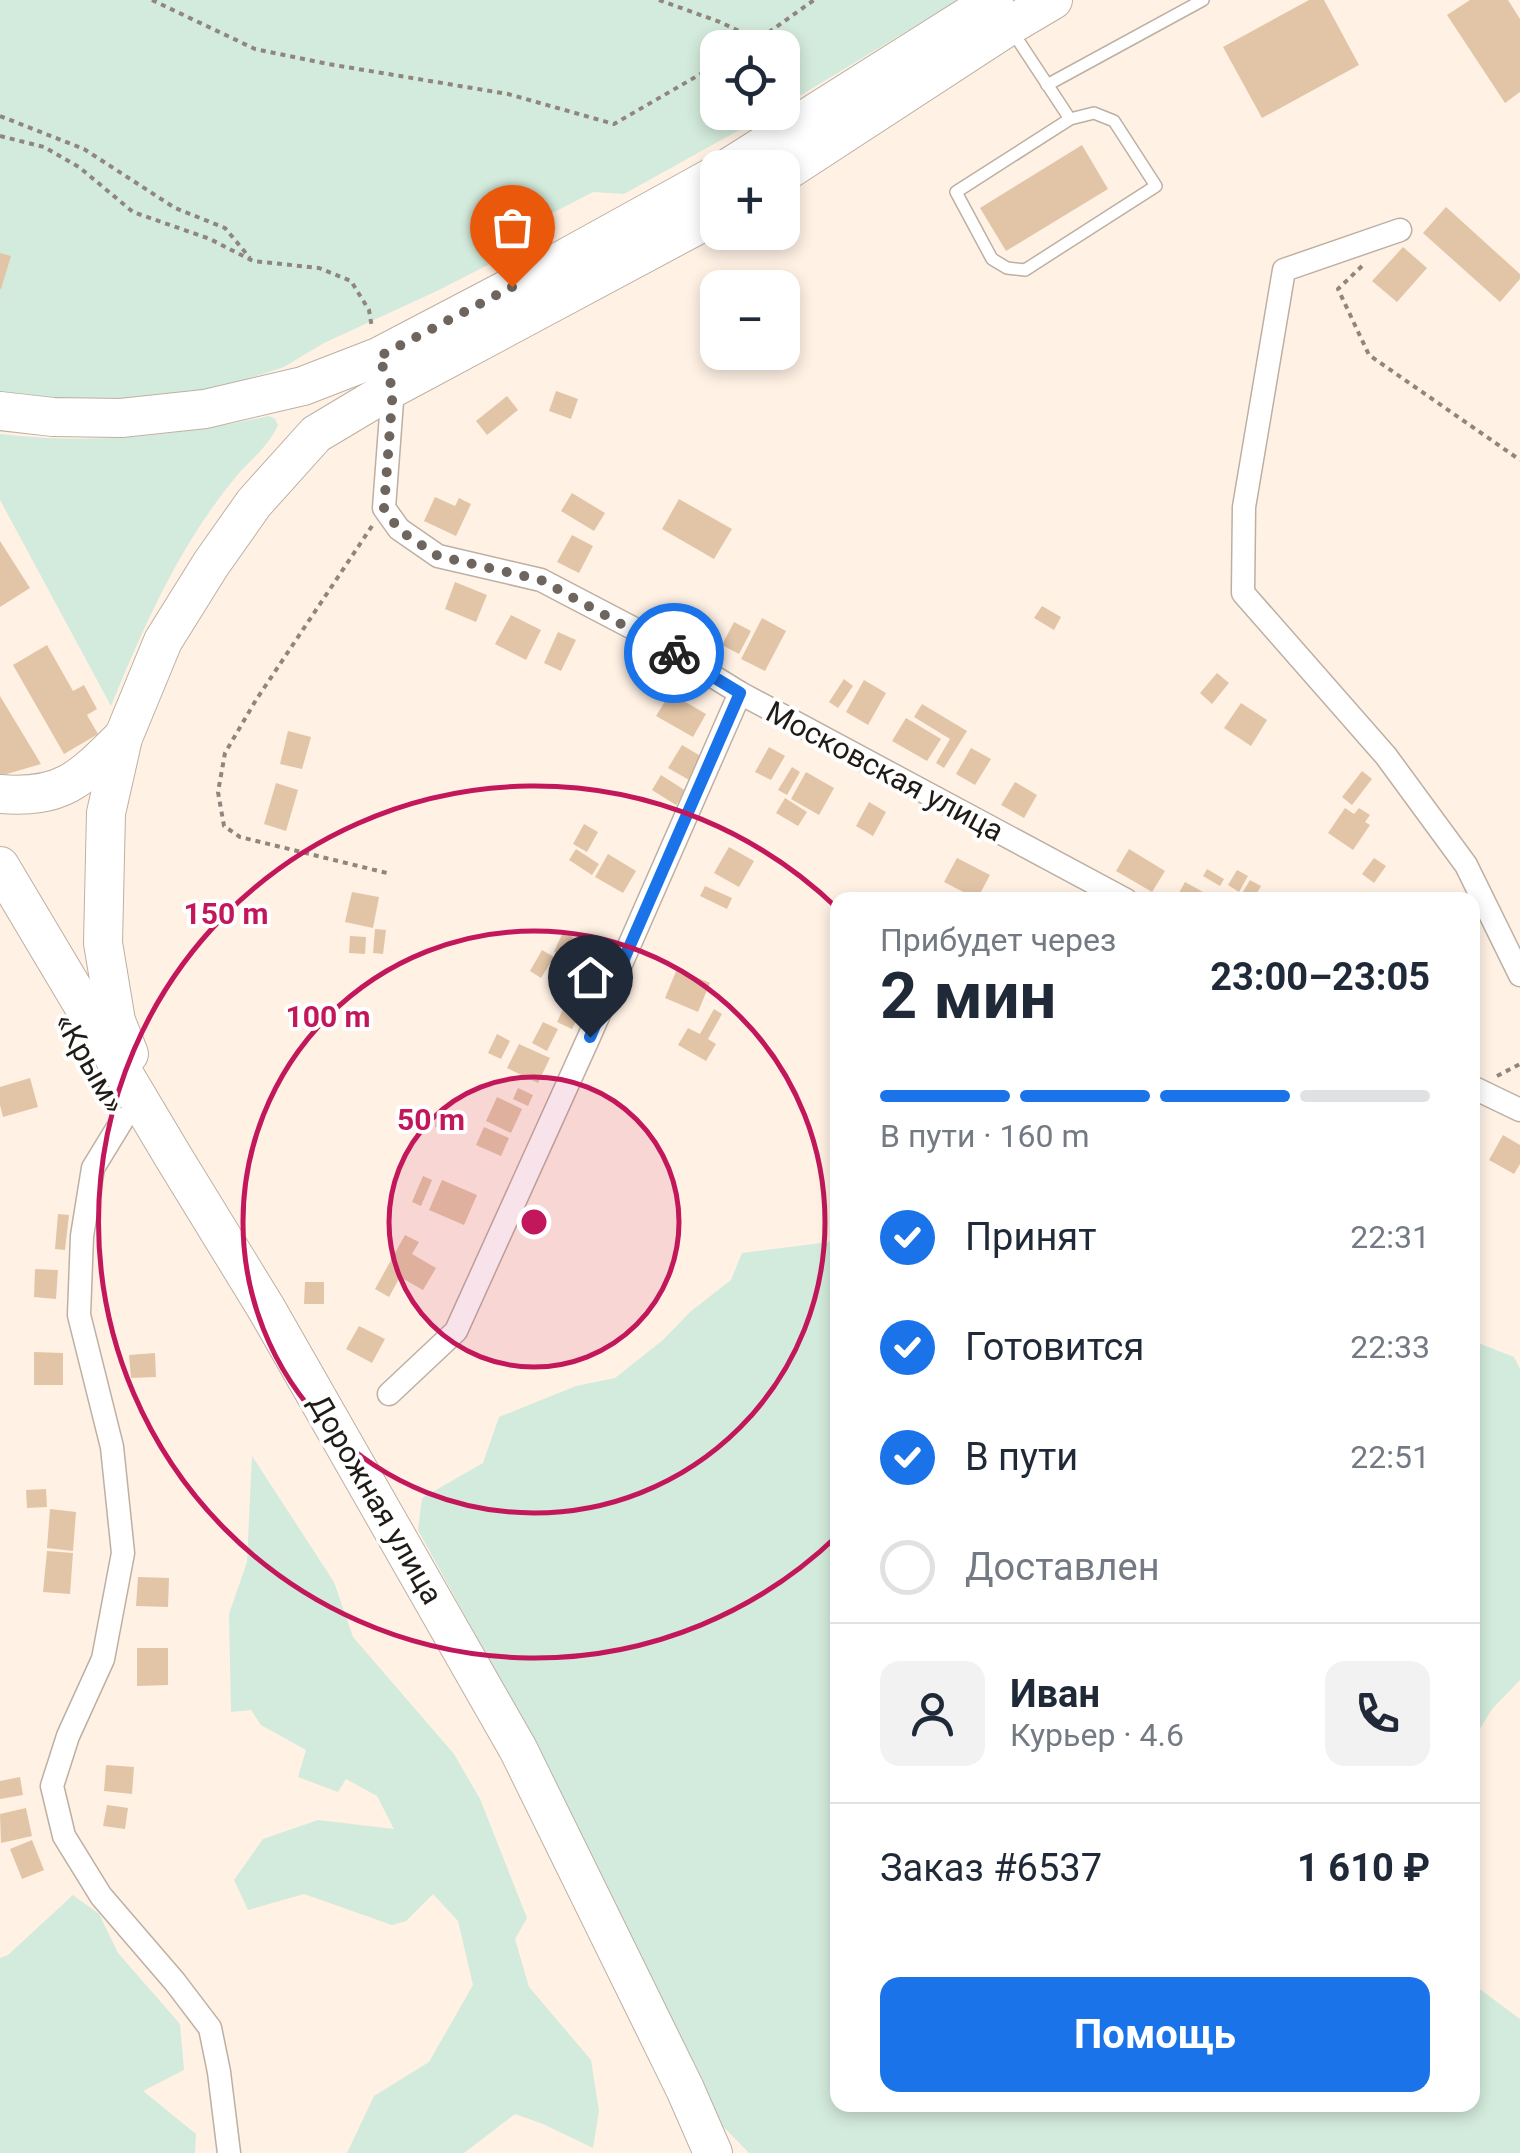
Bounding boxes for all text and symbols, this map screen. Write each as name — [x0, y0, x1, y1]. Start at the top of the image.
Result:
map controls — [700, 30, 800, 370]
button: locate — [700, 30, 800, 130]
button: + — [700, 150, 800, 250]
pin — [470, 185, 555, 288]
icon: bag — [485, 200, 540, 255]
button: − — [700, 270, 800, 370]
courier — [624, 603, 724, 703]
icon: bike — [647, 626, 702, 681]
street label: Московская улица — [760, 694, 1010, 848]
text: 150 m — [183, 896, 269, 931]
text: Прибудет через — [880, 921, 1116, 959]
pin — [548, 935, 633, 1038]
icon: home — [563, 950, 618, 1005]
text: 23:00–23:05 — [1210, 955, 1430, 999]
text: 2 мин — [880, 958, 1056, 1034]
text: 100 m — [285, 999, 371, 1034]
street label: «Крым» — [47, 1007, 133, 1119]
text: 50 m — [397, 1102, 465, 1137]
text: В пути · 160 m — [880, 1117, 1090, 1155]
centre of rings — [516, 1204, 552, 1240]
icon: check — [880, 1210, 935, 1265]
text: Принят — [965, 1215, 1096, 1259]
text: 22:31 — [1350, 1218, 1430, 1256]
icon: check — [880, 1320, 935, 1375]
text: Готовится — [965, 1325, 1144, 1369]
text: 22:33 — [1350, 1328, 1430, 1366]
street label: Дорожная улица — [302, 1388, 450, 1610]
icon: check — [880, 1430, 935, 1485]
text: В пути — [965, 1435, 1078, 1479]
text: 22:51 — [1350, 1438, 1430, 1476]
text: Доставлен — [965, 1545, 1160, 1589]
button: person — [880, 1661, 985, 1766]
button: phone — [1325, 1661, 1430, 1766]
text: Иван — [1010, 1672, 1100, 1716]
text: Курьер · 4.6 — [1010, 1716, 1184, 1754]
text: Заказ #6537 — [880, 1846, 1102, 1890]
text: 1 610 ₽ — [1297, 1846, 1430, 1890]
button: Помощь — [880, 1977, 1430, 2092]

